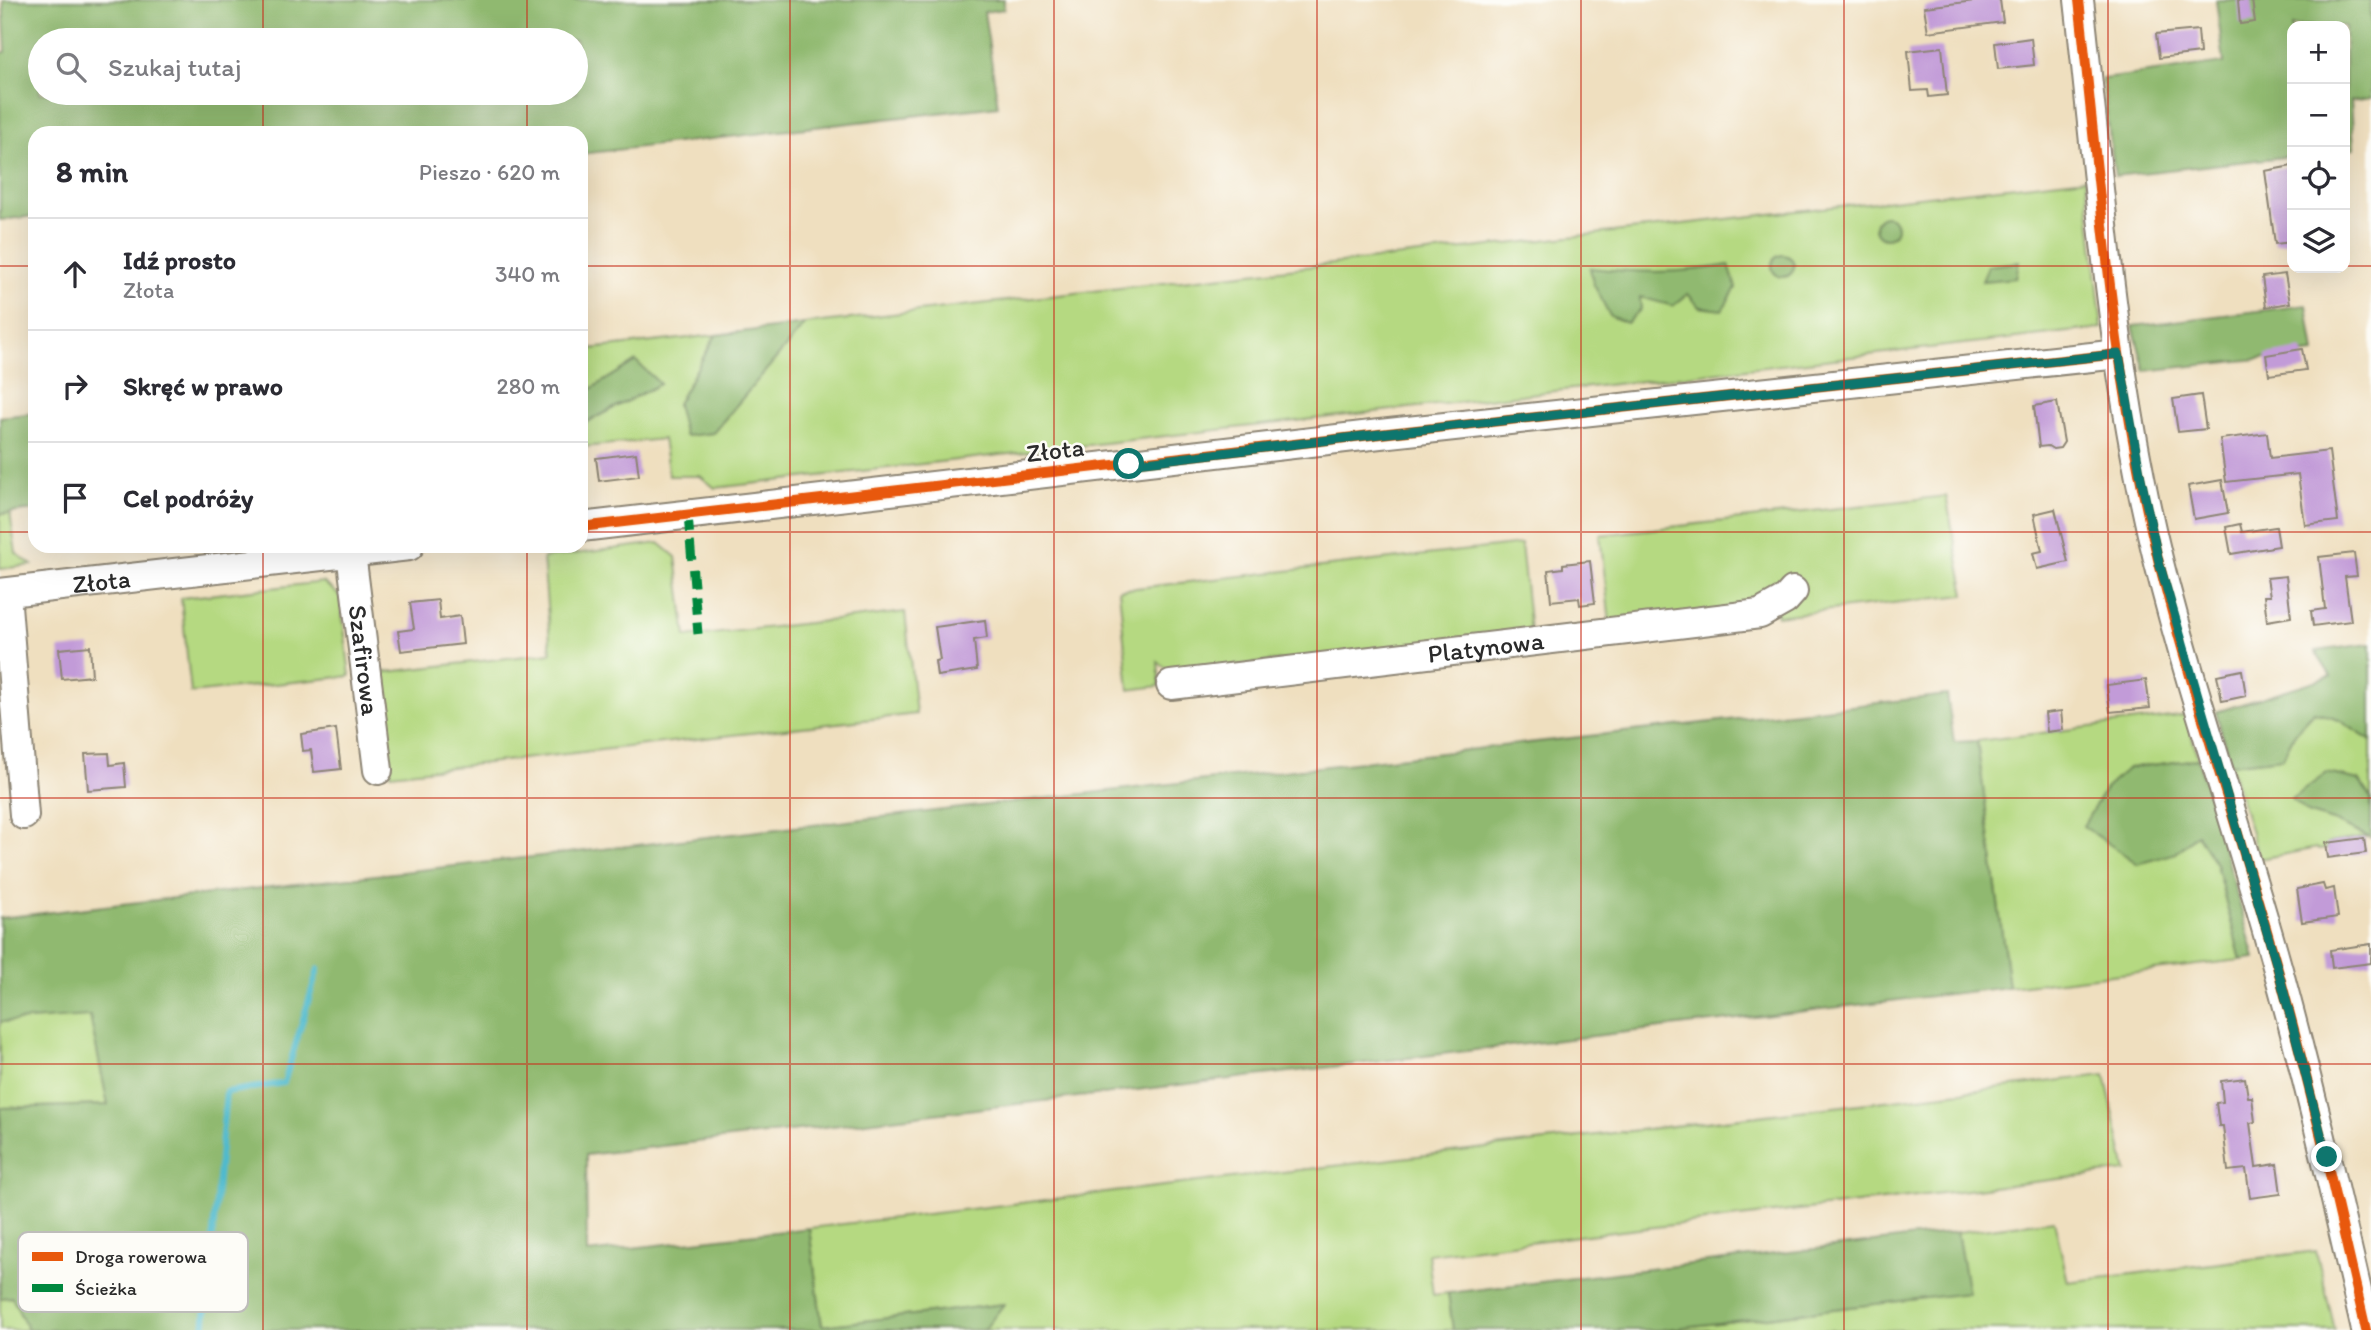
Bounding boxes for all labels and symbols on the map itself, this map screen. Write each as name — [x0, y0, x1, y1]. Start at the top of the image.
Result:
street label: Złota — [1024, 431, 1086, 469]
route start — [1113, 448, 1144, 479]
street label: Złota — [71, 562, 132, 601]
street label: Szafirowa — [342, 603, 387, 718]
street label: Platynowa — [1426, 624, 1546, 670]
route end — [2311, 1141, 2342, 1172]
legend — [18, 1232, 248, 1312]
text: Droga rowerowa — [75, 1245, 207, 1268]
text: Ścieżka — [75, 1277, 137, 1300]

